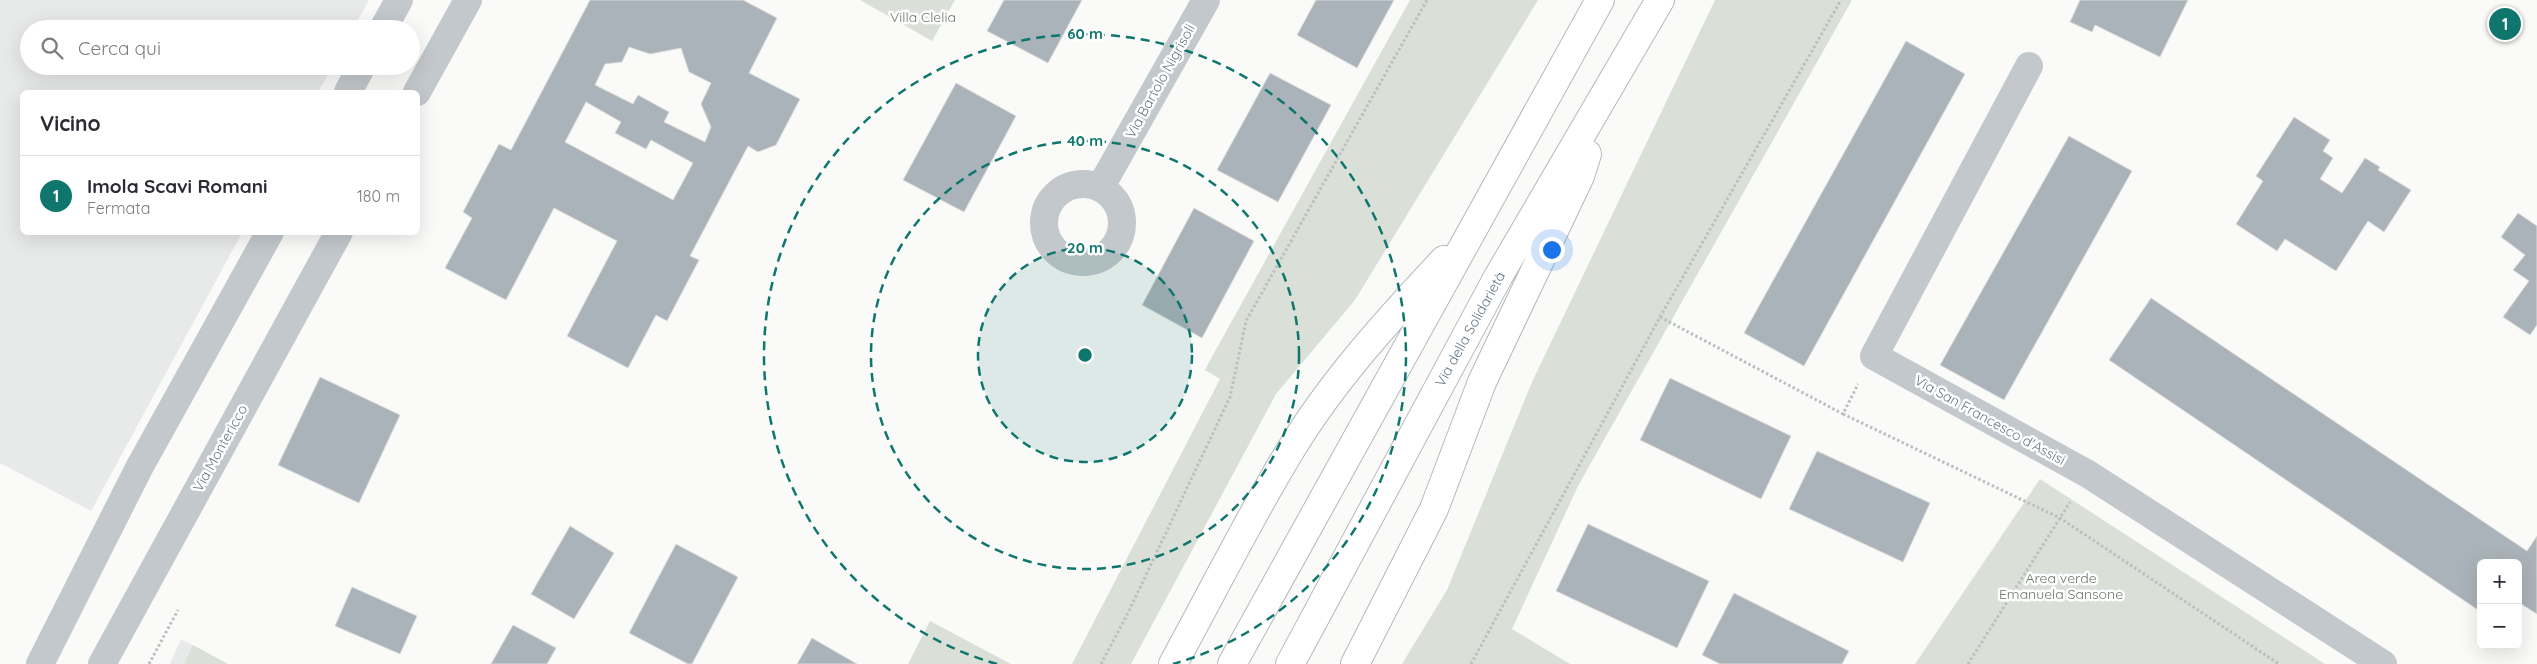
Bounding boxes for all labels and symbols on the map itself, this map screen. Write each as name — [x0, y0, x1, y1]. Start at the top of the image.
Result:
pin: 1 — [2489, 5, 2521, 43]
park label: Villa Clelia — [890, 8, 956, 26]
street label: Via Bartolo Nigrisoli — [1121, 21, 1199, 141]
text: 60 m — [1067, 24, 1103, 43]
text: 40 m — [1067, 131, 1103, 150]
your location — [1539, 237, 1565, 263]
text: 20 m — [1067, 238, 1103, 257]
street label: Via della Solidarietà — [1431, 268, 1509, 390]
centre of rings — [1076, 346, 1094, 364]
street label: Via San Francesco d'Assisi — [1911, 371, 2069, 469]
street label: Via Montericco — [189, 401, 251, 495]
park label: Area verde Emanuela Sansone — [1999, 569, 2123, 603]

